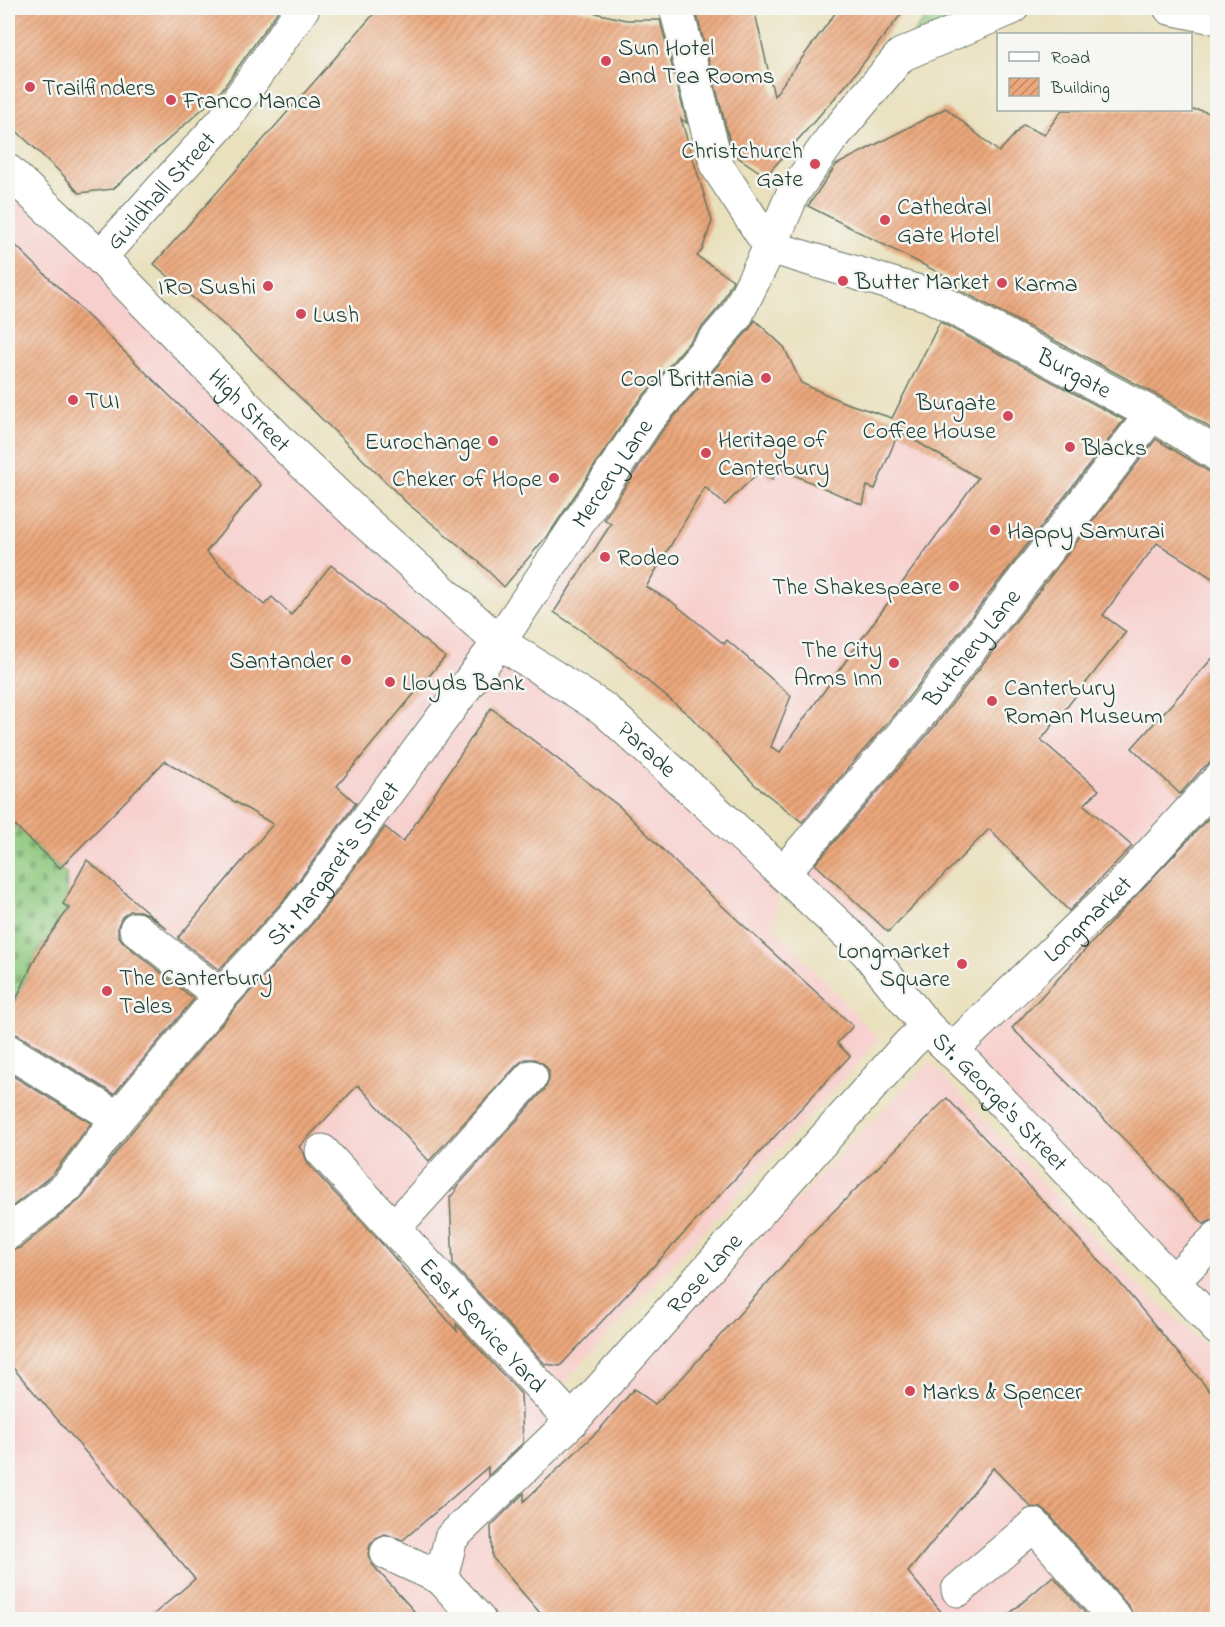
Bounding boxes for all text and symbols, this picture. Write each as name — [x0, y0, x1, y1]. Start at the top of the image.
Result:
place label: Sun Hotel and Tea Rooms — [618, 32, 775, 95]
legend — [997, 33, 1192, 111]
text: Road — [1051, 46, 1090, 72]
marker: Sun Hotel and Tea Rooms — [599, 54, 613, 68]
place label: Trailfinders — [42, 72, 156, 107]
text: Building — [1050, 76, 1110, 103]
marker: Trailfinders — [23, 80, 37, 94]
place label: Franco Manca — [182, 85, 321, 120]
marker: Franco Manca — [164, 93, 178, 107]
street label: Guildhall Street — [99, 125, 225, 259]
place label: Christchurch Gate — [681, 135, 803, 198]
marker: Christchurch Gate — [808, 157, 822, 171]
place label: Cathedral Gate Hotel — [897, 191, 999, 254]
marker: Cathedral Gate Hotel — [878, 213, 892, 227]
place label: Butter Market — [854, 266, 989, 301]
place label: Karma — [1014, 268, 1078, 303]
place label: IRO Sushi — [158, 271, 256, 306]
marker: Butter Market — [836, 274, 850, 288]
marker: Karma — [995, 276, 1009, 290]
marker: IRO Sushi — [261, 279, 275, 293]
place label: Lush — [313, 299, 359, 334]
marker: Lush — [294, 307, 308, 321]
street label: Burgate — [1029, 340, 1117, 409]
street label: High Street — [198, 362, 298, 462]
place label: Cool Brittania — [620, 363, 754, 398]
marker: Cool Brittania — [759, 371, 773, 385]
place label: TUI — [85, 385, 120, 420]
place label: Burgate Coffee House — [863, 387, 996, 450]
marker: TUI — [66, 393, 80, 407]
marker: Burgate Coffee House — [1001, 409, 1015, 423]
street label: Mercery Lane — [564, 412, 663, 536]
place label: Heritage of Canterbury — [718, 424, 829, 488]
place label: Eurochange — [364, 426, 481, 461]
place label: Blacks — [1081, 432, 1147, 467]
marker: Eurochange — [486, 434, 500, 448]
marker: Blacks — [1063, 440, 1077, 454]
marker: Heritage of Canterbury — [699, 446, 713, 460]
place label: Cheker of Hope — [392, 463, 542, 498]
marker: Cheker of Hope — [547, 471, 561, 485]
place label: Happy Samurai — [1007, 515, 1165, 551]
marker: Happy Samurai — [988, 523, 1002, 537]
place label: Rodeo — [617, 542, 679, 577]
marker: Rodeo — [598, 550, 612, 564]
place label: The Shakespeare — [772, 571, 942, 606]
marker: The Shakespeare — [947, 579, 961, 593]
street label: Butchery Lane — [916, 582, 1031, 717]
place label: The City Arms Inn — [794, 634, 882, 697]
place label: Santander — [229, 645, 335, 680]
marker: Santander — [339, 653, 353, 667]
marker: The City Arms Inn — [887, 656, 901, 670]
place label: Lloyds Bank — [402, 667, 525, 703]
place label: Canterbury Roman Museum — [1004, 672, 1163, 735]
marker: Lloyds Bank — [383, 675, 397, 689]
marker: Canterbury Roman Museum — [985, 694, 999, 708]
street label: Parade — [608, 714, 684, 787]
street label: St. Margaret's Street — [260, 775, 410, 955]
street label: Longmarket — [1037, 869, 1142, 972]
place label: Longmarket Square — [838, 935, 950, 998]
marker: Longmarket Square — [955, 957, 969, 971]
place label: The Canterbury Tales — [119, 962, 272, 1025]
marker: The Canterbury Tales — [100, 984, 114, 998]
street label: St. George's Street — [923, 1025, 1075, 1181]
street label: Rose Lane — [660, 1226, 752, 1323]
street label: East Service Yard — [409, 1251, 553, 1402]
place label: Marks & Spencer — [922, 1376, 1083, 1411]
marker: Marks & Spencer — [903, 1384, 917, 1398]

